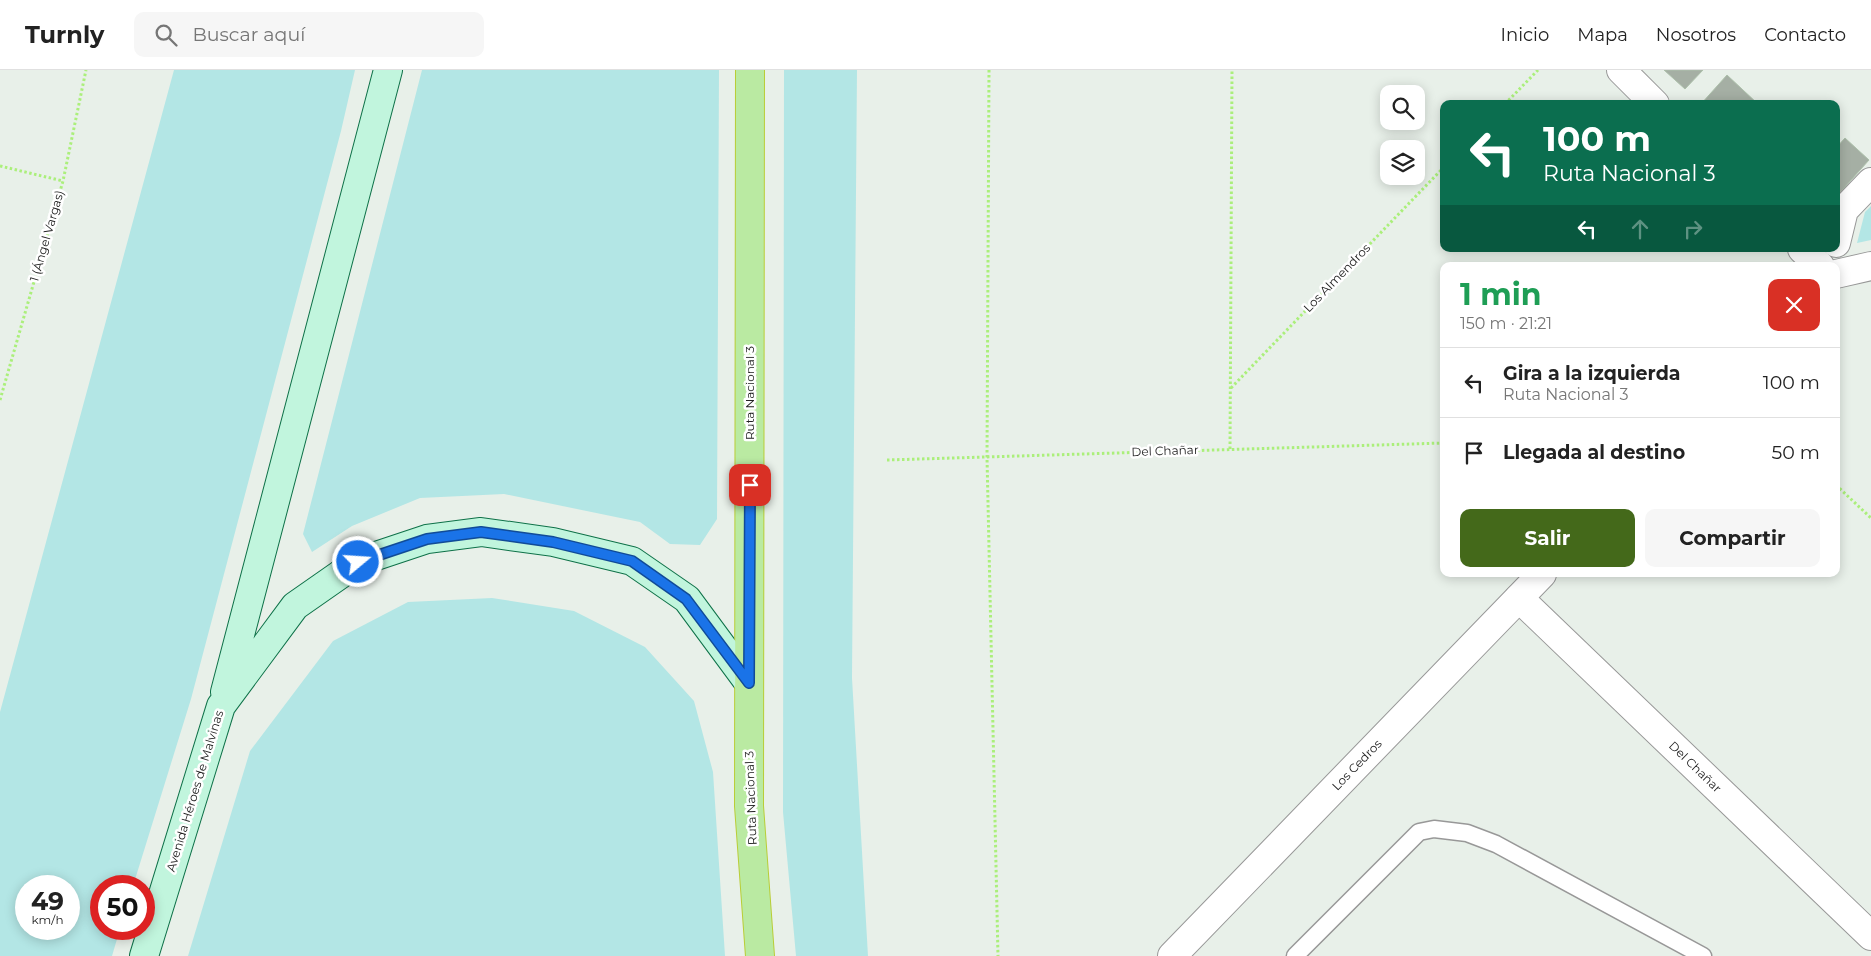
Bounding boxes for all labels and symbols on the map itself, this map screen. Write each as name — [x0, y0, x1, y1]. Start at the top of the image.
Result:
street label: 1 (Ángel Vargas) — [26, 188, 67, 283]
street label: Los Almendros — [1300, 240, 1373, 315]
street label: Ruta Nacional 3 — [742, 346, 757, 440]
street label: Del Chañar — [1131, 442, 1199, 459]
pin — [729, 464, 771, 506]
position arrow — [331, 535, 383, 587]
street label: Avenida Héroes de Malvinas — [163, 708, 226, 873]
street label: Los Cedros — [1329, 736, 1385, 793]
street label: Del Chañar — [1666, 738, 1725, 796]
street label: Ruta Nacional 3 — [741, 750, 760, 845]
speed limit sign: 50 — [90, 875, 155, 940]

